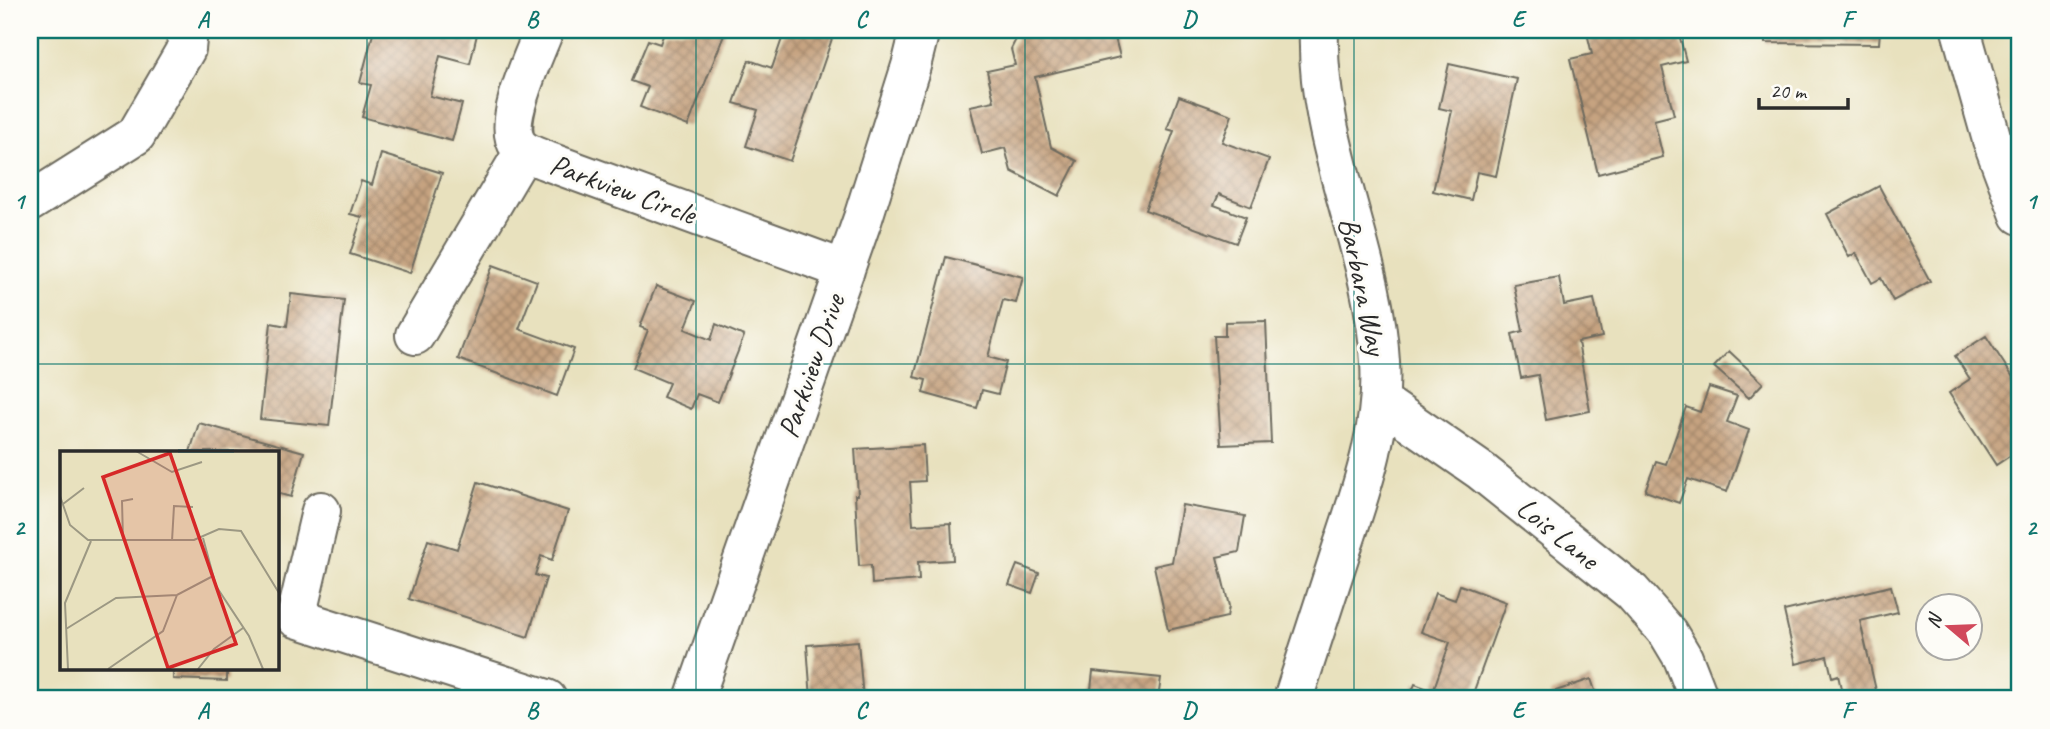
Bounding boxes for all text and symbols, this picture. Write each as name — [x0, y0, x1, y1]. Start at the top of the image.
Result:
text: A — [197, 5, 211, 34]
text: B — [526, 5, 540, 34]
text: C — [856, 5, 870, 34]
text: D — [1182, 5, 1198, 34]
text: E — [1512, 5, 1528, 34]
text: F — [1842, 5, 1858, 34]
scale bar — [1759, 66, 1849, 110]
text: 20 m — [1770, 78, 1808, 104]
street label: Parkview Circle — [545, 145, 703, 234]
text: 1 — [14, 187, 27, 216]
text: 1 — [2026, 187, 2039, 216]
street label: Barbara Way — [1330, 214, 1397, 361]
street label: Parkview Drive — [769, 287, 854, 443]
inset map — [60, 451, 278, 670]
street label: Lois Lane — [1509, 488, 1609, 579]
text: 2 — [14, 513, 27, 542]
text: 2 — [2026, 513, 2039, 542]
north arrow — [1913, 592, 1983, 662]
text: N — [1921, 609, 1948, 631]
text: A — [197, 696, 211, 725]
text: B — [526, 696, 540, 725]
text: C — [856, 696, 870, 725]
text: D — [1182, 696, 1198, 725]
text: E — [1512, 696, 1528, 725]
text: F — [1842, 696, 1858, 725]

